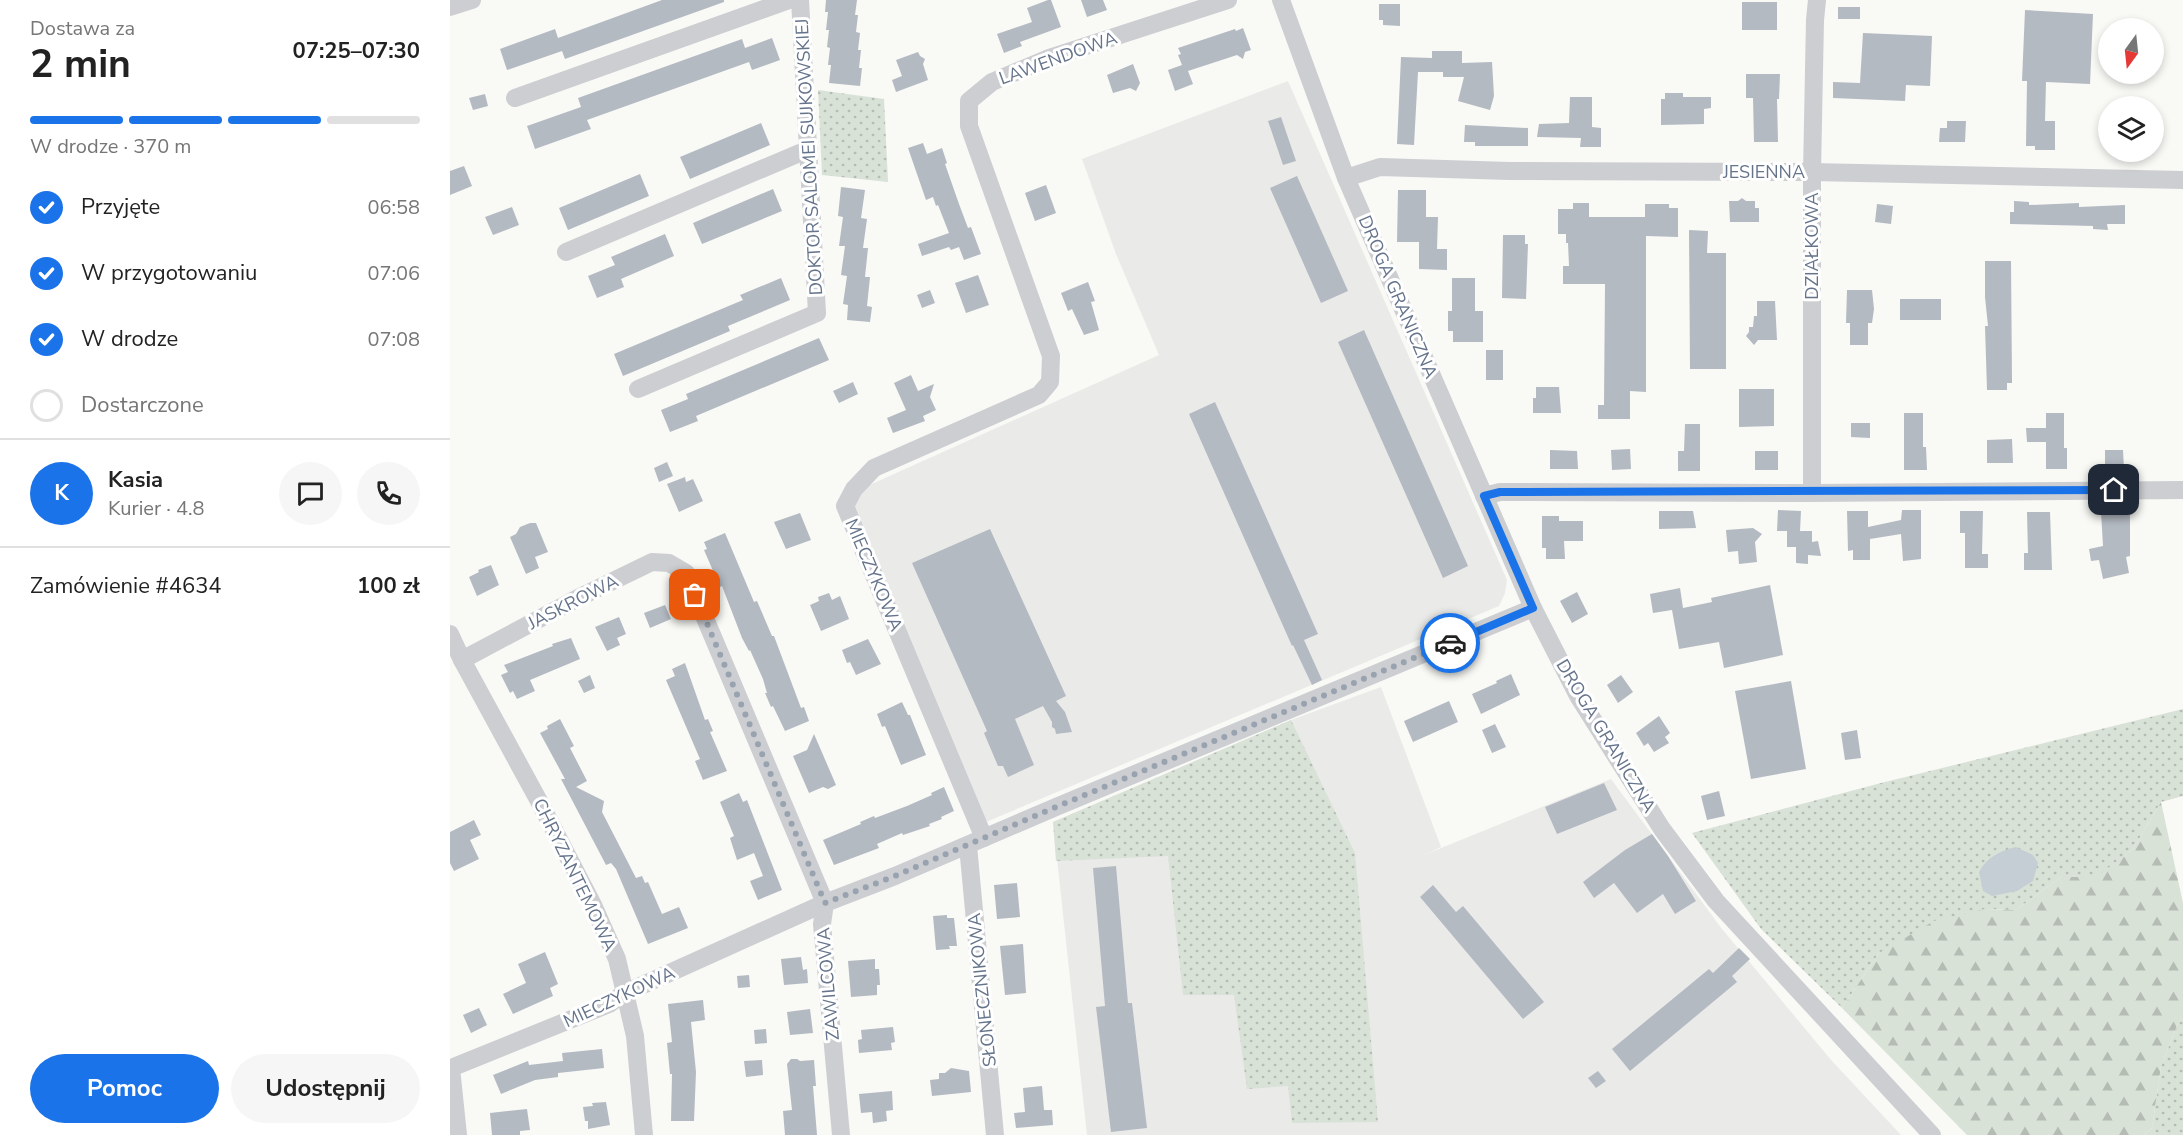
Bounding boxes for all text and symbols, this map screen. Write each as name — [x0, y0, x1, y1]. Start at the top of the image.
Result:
text: Dostawa za — [30, 15, 135, 42]
street label: DOKTOR SALOMEI SUJKOWSKIEJ — [790, 18, 828, 296]
north arrow — [2098, 18, 2164, 84]
map controls — [2098, 18, 2164, 162]
street label: LAWENDOWA — [996, 26, 1120, 90]
text: 07:25–07:30 — [292, 36, 420, 66]
text: 2 min — [30, 38, 131, 91]
button: layers — [2098, 96, 2164, 162]
text: W drodze · 370 m — [30, 133, 191, 160]
street label: JESIENNA — [1722, 160, 1805, 184]
icon: check — [30, 191, 63, 224]
text: Przyjęte — [81, 192, 160, 222]
street label: DZIAŁKOWA — [1800, 192, 1824, 300]
text: 06:58 — [367, 194, 420, 221]
street label: DROGA GRANICZNA — [1353, 212, 1443, 382]
icon: check — [30, 257, 63, 290]
text: W przygotowaniu — [81, 258, 257, 288]
text: 07:06 — [367, 260, 420, 287]
icon: check — [30, 323, 63, 356]
text: W drodze — [81, 324, 178, 354]
text: 07:08 — [367, 326, 420, 353]
text: Dostarczone — [81, 390, 204, 420]
button: chat — [279, 462, 342, 525]
button: phone — [357, 462, 420, 525]
pin — [2088, 464, 2139, 515]
text: Kasia — [108, 465, 163, 495]
icon: home — [2097, 473, 2130, 506]
text: K — [54, 478, 69, 508]
text: Kurier · 4.8 — [108, 495, 205, 522]
street label: MIECZYKOWA — [839, 515, 909, 635]
street label: JASKROWA — [523, 569, 622, 636]
pin — [669, 569, 720, 620]
text: Zamówienie #4634 — [30, 571, 222, 601]
text: 100 zł — [357, 571, 420, 601]
icon: bag — [678, 578, 711, 611]
courier — [1420, 613, 1480, 673]
icon: car — [1434, 627, 1467, 660]
street label: DROGA GRANICZNA — [1551, 655, 1661, 817]
street label: CHRYZANTEMOWA — [527, 794, 623, 956]
street label: SŁONECZNIKOWA — [962, 912, 1002, 1068]
street label: ZAWILCOWA — [811, 927, 845, 1041]
street label: MIECZYKOWA — [559, 961, 679, 1033]
button: Pomoc — [30, 1054, 219, 1123]
button: Udostępnij — [231, 1054, 420, 1123]

